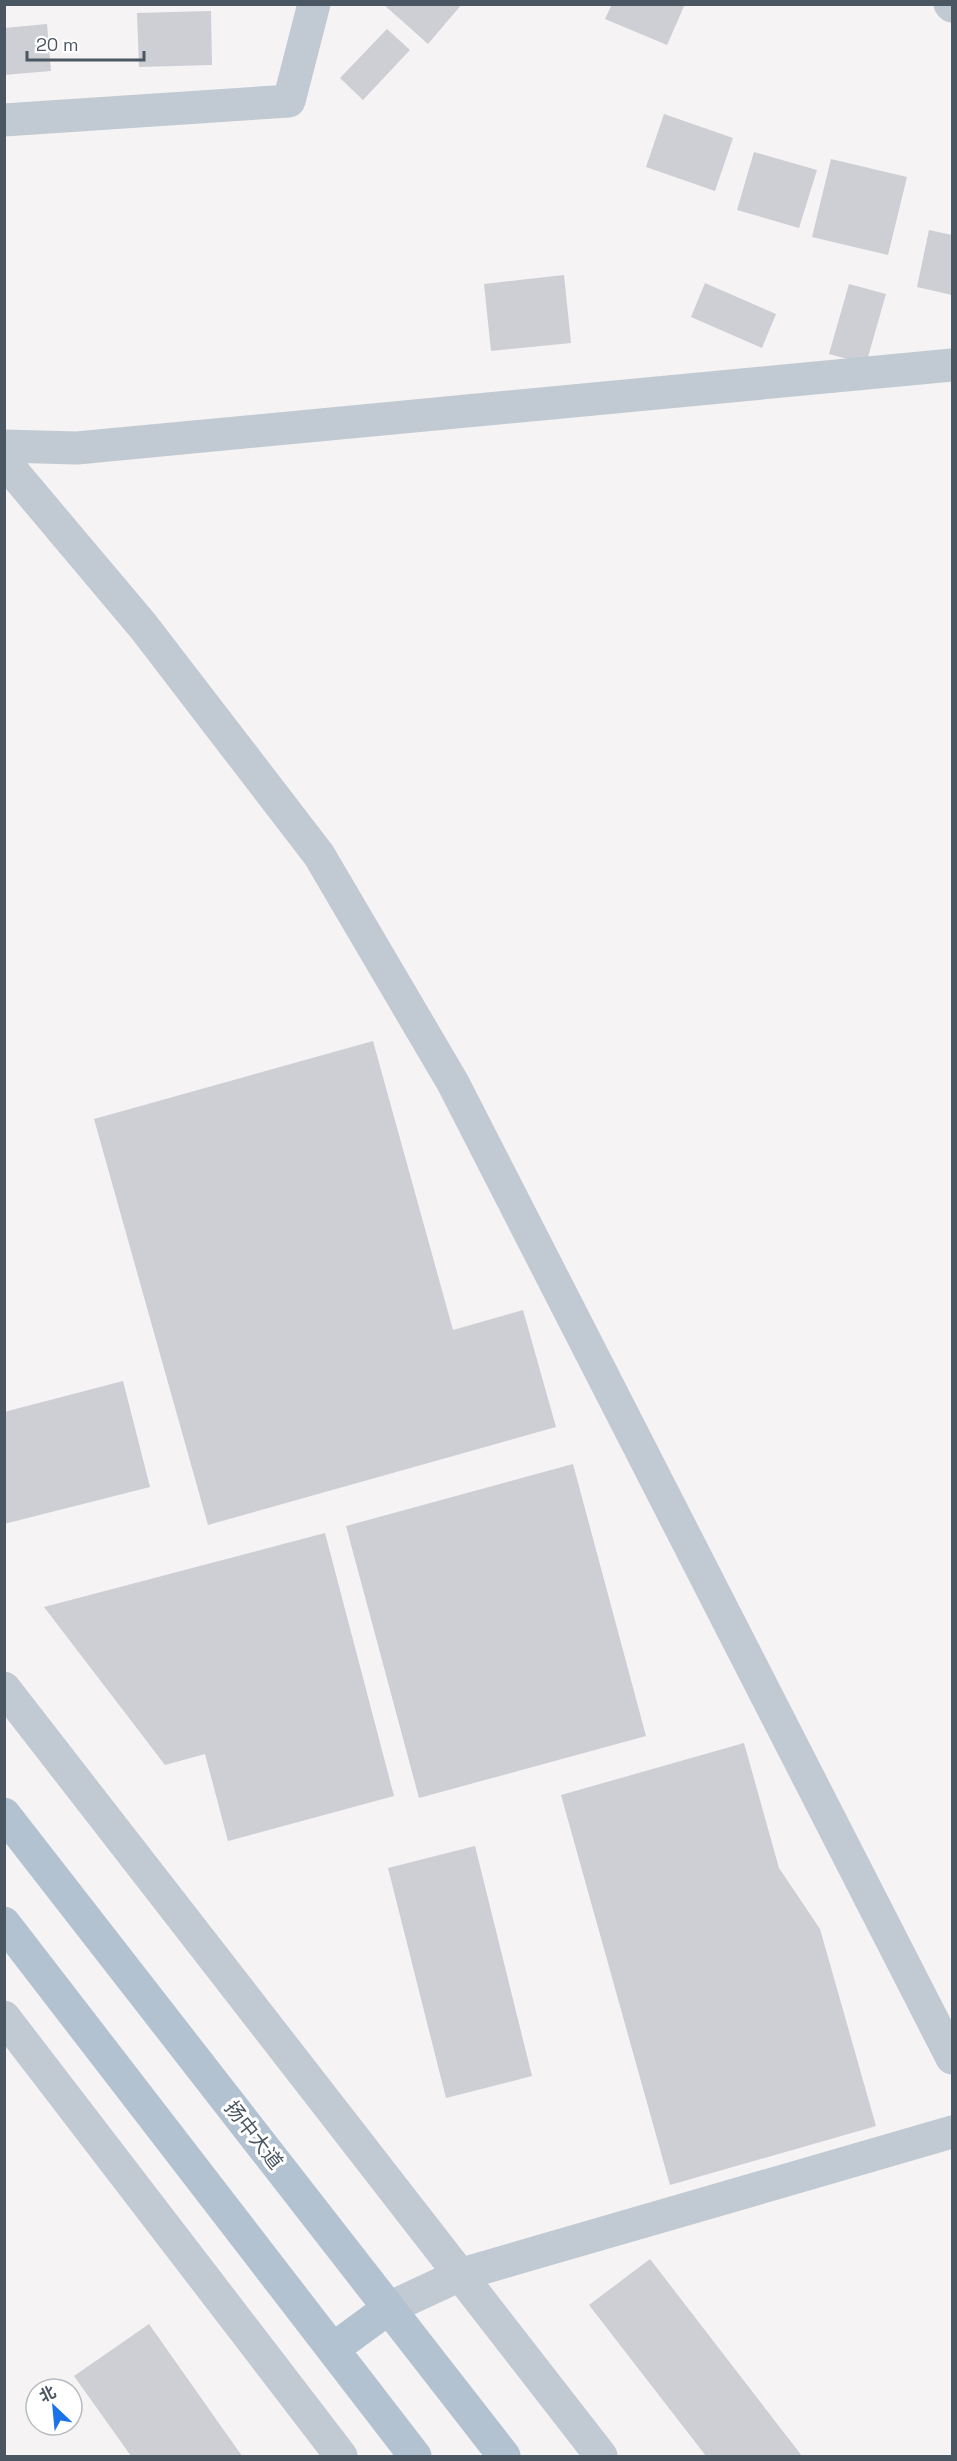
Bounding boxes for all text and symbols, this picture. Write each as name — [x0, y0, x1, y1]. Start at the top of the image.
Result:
scale bar — [27, 24, 144, 62]
text: 20 m — [36, 33, 79, 56]
street label: 扬中大道 — [219, 2095, 289, 2175]
north arrow — [24, 2377, 84, 2437]
text: 北 — [36, 2381, 59, 2407]

